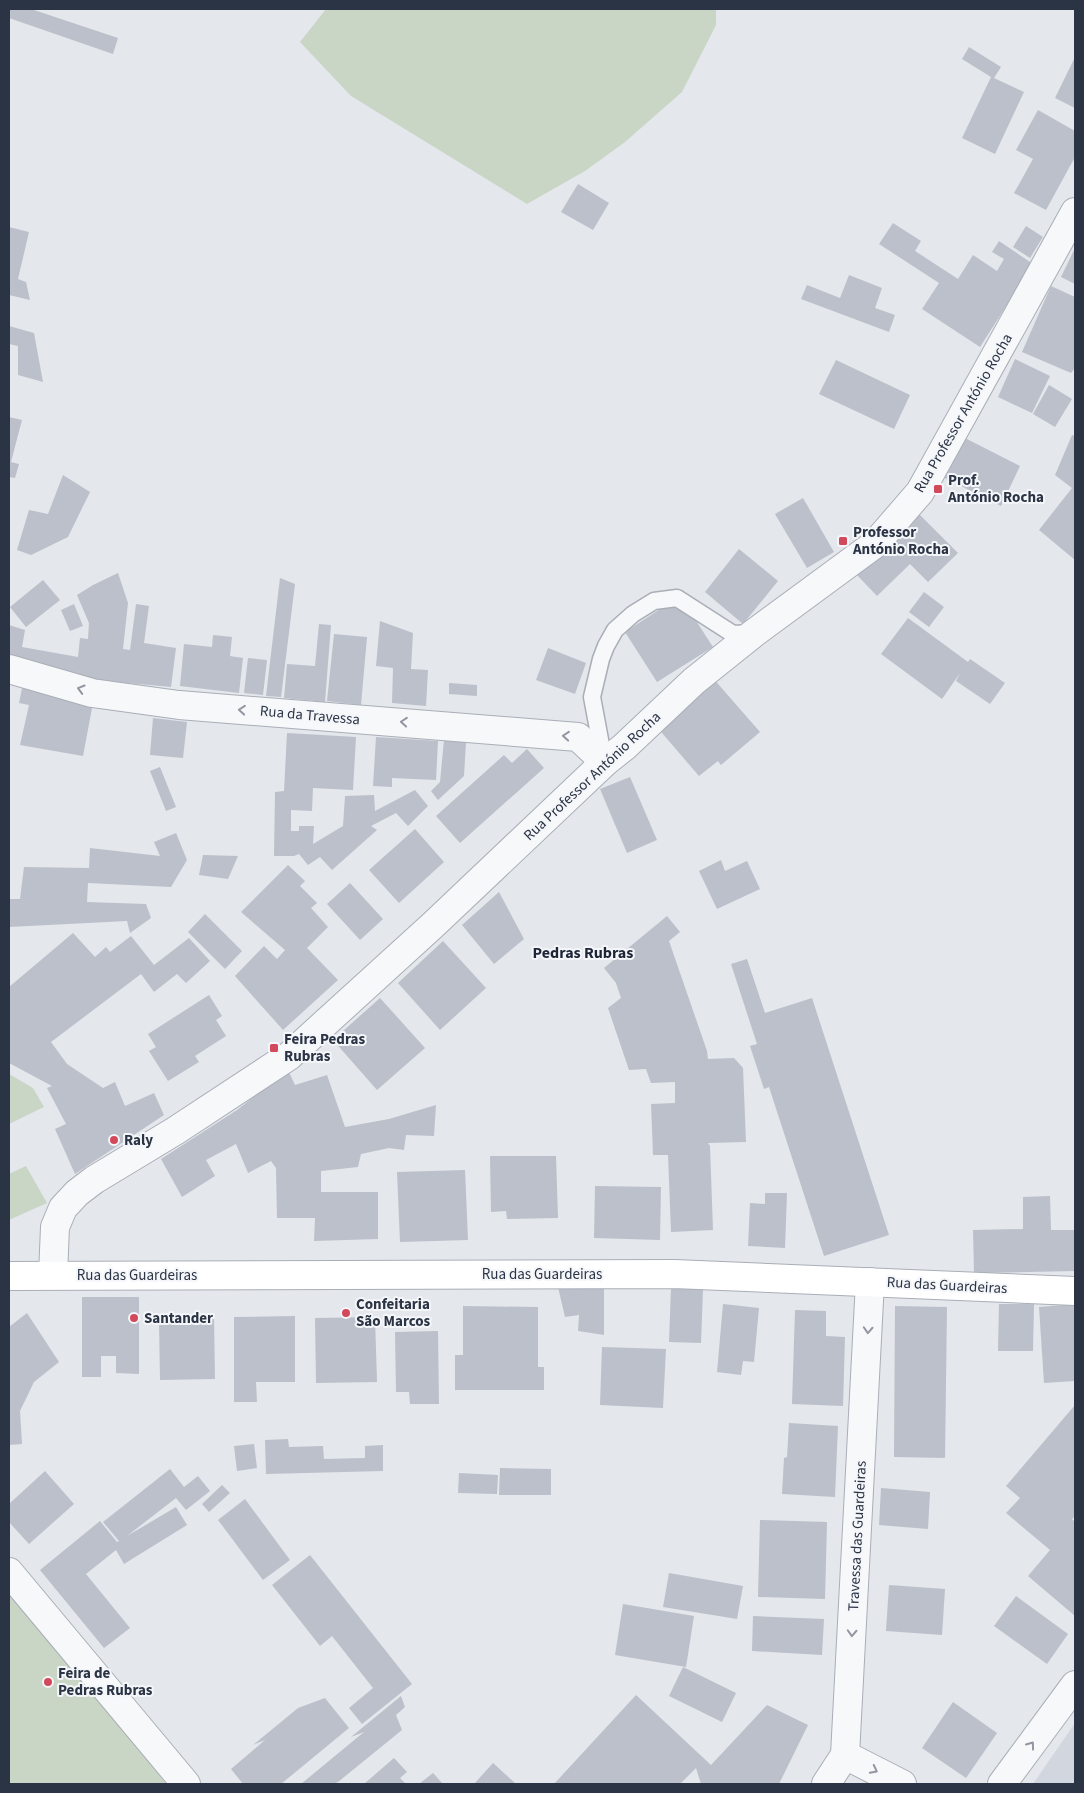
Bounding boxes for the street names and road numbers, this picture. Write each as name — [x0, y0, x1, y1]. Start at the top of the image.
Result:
street label: Rua Professor António Rocha — [909, 330, 1018, 497]
street label: Rua da Travessa — [259, 701, 361, 730]
street label: Rua Professor António Rocha — [519, 707, 666, 846]
street label: Rua das Guardeiras — [482, 1264, 602, 1285]
street label: Rua das Guardeiras — [77, 1265, 197, 1286]
street label: Rua das Guardeiras — [886, 1272, 1008, 1299]
street label: Travessa das Guardeiras — [843, 1460, 872, 1612]

